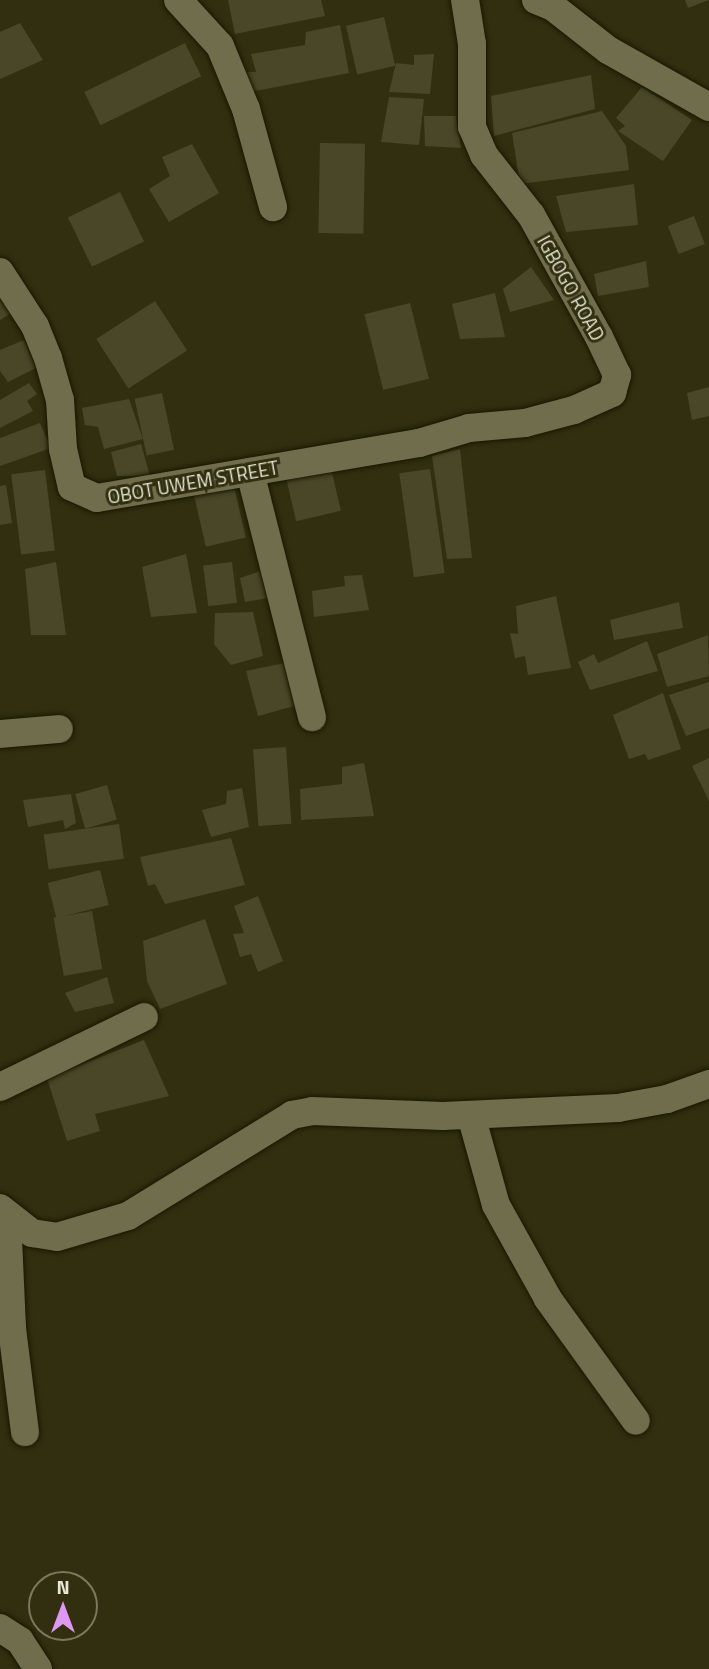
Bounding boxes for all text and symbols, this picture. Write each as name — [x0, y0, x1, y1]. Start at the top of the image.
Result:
street label: IGBOGO ROAD — [533, 231, 609, 345]
street label: OBOT UWEM STREET — [106, 456, 280, 508]
north arrow — [28, 1571, 98, 1641]
text: N — [56, 1572, 70, 1601]

